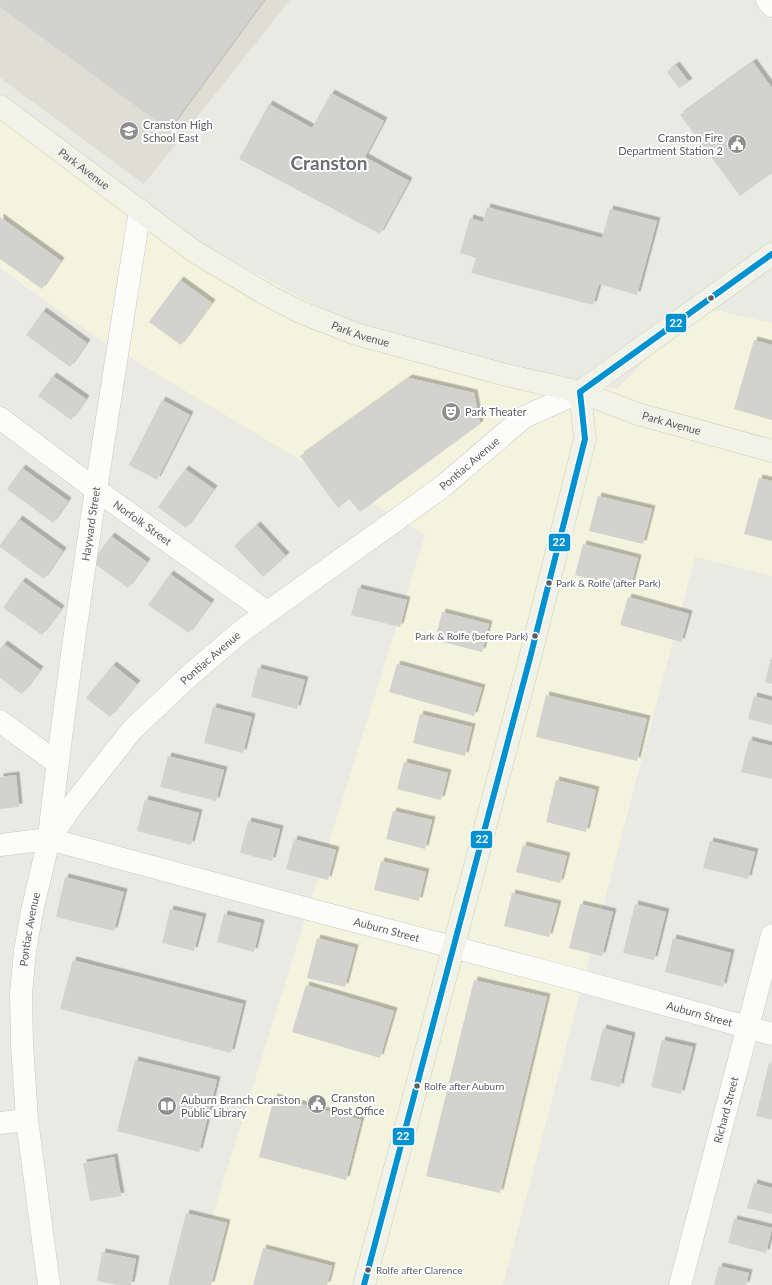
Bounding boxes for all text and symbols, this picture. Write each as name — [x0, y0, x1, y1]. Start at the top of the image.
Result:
place label: Cranston High School East — [143, 118, 213, 144]
school or university icon: Cranston High School East — [118, 120, 140, 142]
place label: Cranston Fire Department Station 2 — [618, 131, 723, 157]
public building icon: Cranston Fire Department Station 2 — [726, 133, 748, 155]
street label: Park Avenue — [56, 145, 113, 192]
district label: Cranston — [291, 151, 367, 174]
unlabelled marker — [706, 293, 716, 303]
line badge: 22 — [665, 313, 687, 333]
text: 22 — [670, 316, 682, 329]
street label: Park Avenue — [330, 318, 391, 349]
theatre icon: Park Theater — [440, 401, 462, 423]
place label: Park Theater — [465, 405, 526, 418]
street label: Park Avenue — [641, 408, 703, 437]
street label: Pontiac Avenue — [436, 434, 502, 493]
street label: Hayward Street — [78, 486, 102, 562]
street label: Norfolk Street — [111, 497, 174, 548]
line badge: 22 — [548, 533, 571, 552]
text: 22 — [553, 535, 565, 548]
place label: Park & Rolfe (after Park) — [556, 577, 661, 589]
marker: Park & Rolfe (after Park) — [544, 578, 554, 588]
street label: Pontiac Avenue — [177, 628, 243, 687]
place label: Park & Rolfe (before Park) — [415, 630, 528, 642]
marker: Park & Rolfe (before Park) — [530, 631, 540, 641]
line badge: 22 — [470, 830, 493, 849]
text: 22 — [476, 832, 488, 845]
street label: Pontiac Avenue — [17, 891, 42, 967]
street label: Auburn Street — [352, 914, 421, 944]
street label: Auburn Street — [665, 998, 734, 1029]
street label: Richard Street — [711, 1075, 740, 1144]
place label: Rolfe after Auburn — [424, 1080, 504, 1092]
marker: Rolfe after Auburn — [412, 1081, 422, 1091]
place label: Cranston Post Office — [331, 1091, 385, 1117]
place label: Auburn Branch Cranston Public Library — [181, 1093, 300, 1119]
public building icon: Cranston Post Office — [306, 1093, 328, 1115]
library icon: Auburn Branch Cranston Public Library — [156, 1095, 178, 1117]
line badge: 22 — [392, 1127, 415, 1146]
text: 22 — [397, 1129, 409, 1142]
place label: Rolfe after Clarence — [376, 1264, 462, 1276]
marker: Rolfe after Clarence — [363, 1265, 373, 1275]

